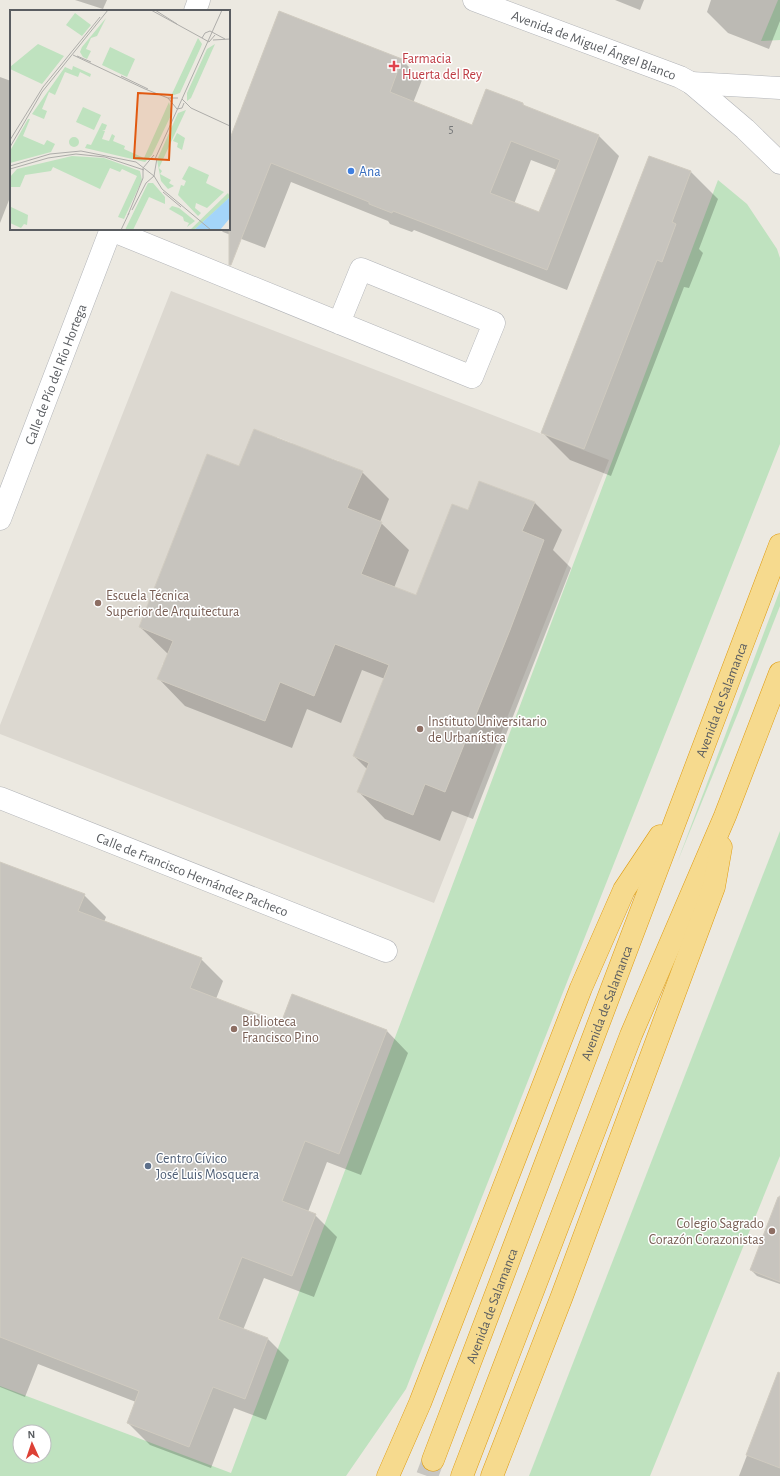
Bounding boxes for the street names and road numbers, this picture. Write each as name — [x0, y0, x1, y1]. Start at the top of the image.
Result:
street label: Avenida de Miguel Ángel Blanco — [509, 9, 678, 83]
street label: Calle de Pío del Río Hortega — [23, 302, 90, 447]
street label: Avenida de Salamanca — [694, 640, 751, 760]
street label: Calle de Francisco Hernández Pacheco — [94, 831, 290, 920]
street label: Avenida de Salamanca — [579, 943, 636, 1063]
street label: Avenida de Salamanca — [464, 1246, 521, 1366]

